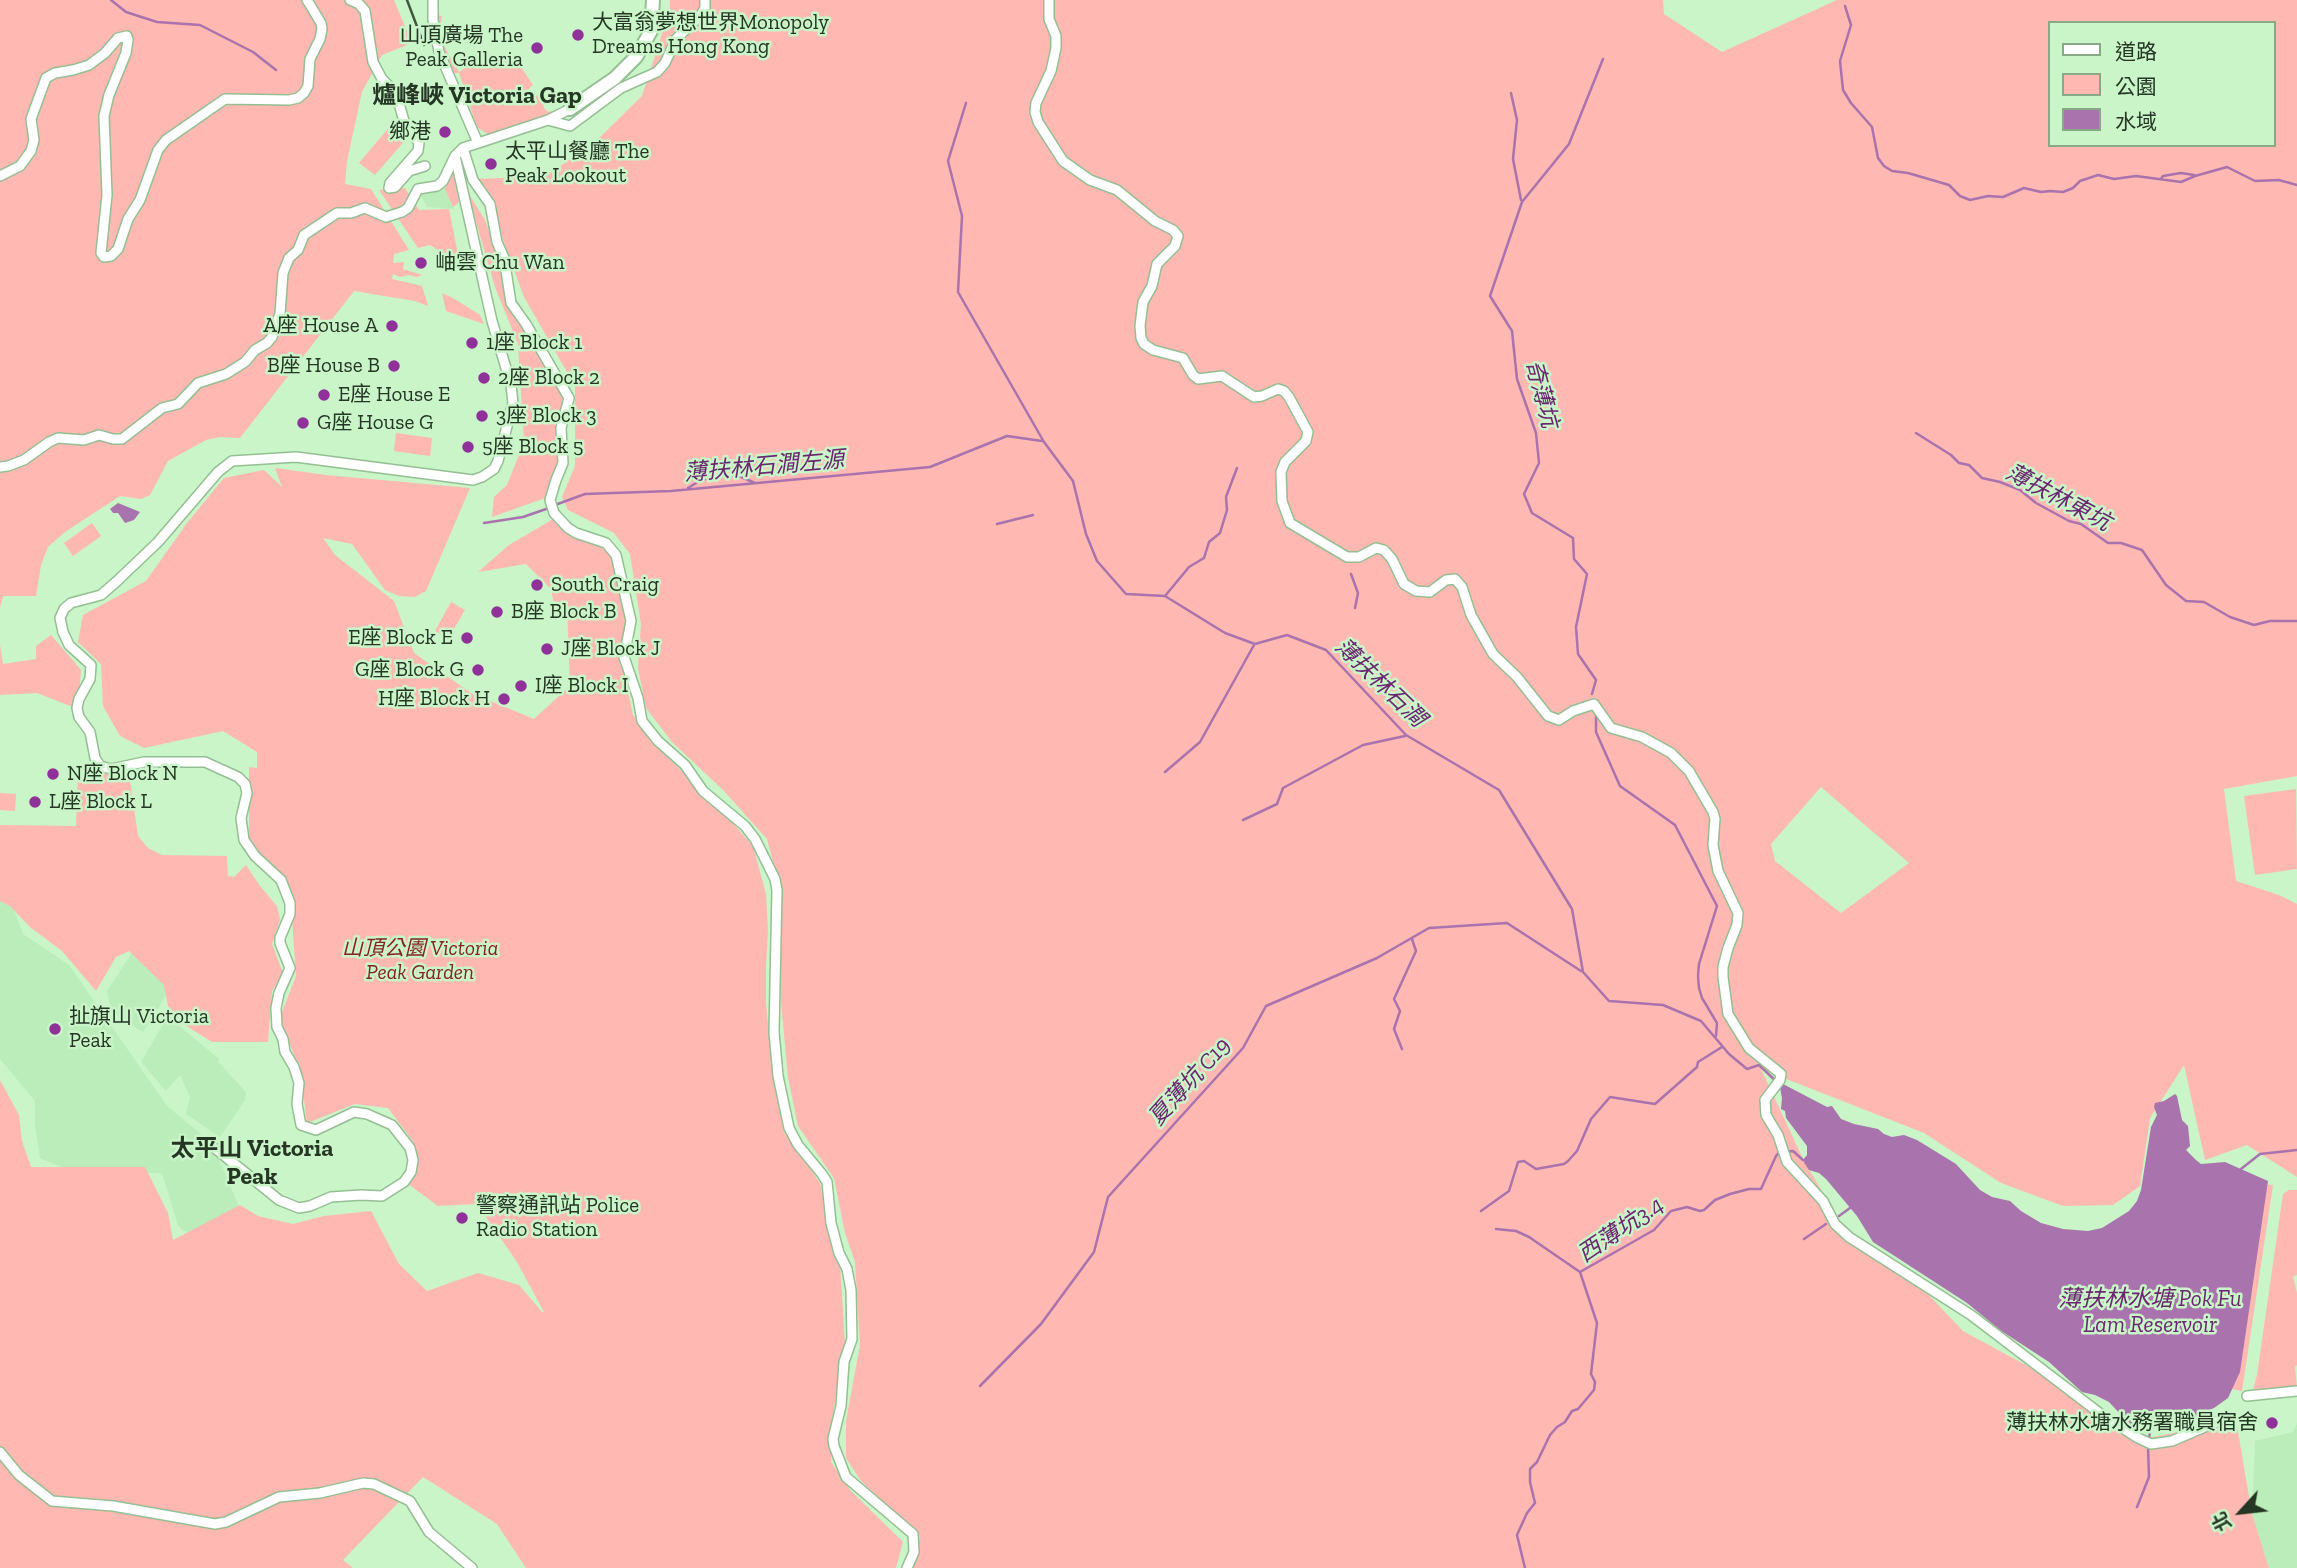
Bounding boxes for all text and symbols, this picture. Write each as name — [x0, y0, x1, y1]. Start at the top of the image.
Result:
place label: 大富翁夢想世界Monopoly Dreams Hong Kong — [592, 10, 829, 60]
legend — [2048, 21, 2276, 147]
place label: 山頂廣場 The Peak Galleria — [400, 23, 523, 73]
marker: 大富翁夢想世界Monopoly Dreams Hong Kong — [570, 27, 586, 43]
text: 道路 — [2115, 39, 2157, 64]
marker: 山頂廣場 The Peak Galleria — [529, 40, 545, 56]
text: 公園 — [2115, 74, 2157, 99]
district label: 爐峰峽 Victoria Gap — [372, 82, 582, 110]
text: 水域 — [2115, 109, 2157, 134]
place label: 鄉港 — [389, 119, 431, 145]
marker: 鄉港 — [437, 124, 453, 140]
place label: 太平山餐廳 The Peak Lookout — [505, 139, 649, 189]
marker: 太平山餐廳 The Peak Lookout — [483, 156, 499, 172]
place label: 岫雲 Chu Wan — [435, 250, 565, 276]
marker: 岫雲 Chu Wan — [413, 255, 429, 271]
place label: A座 House A — [263, 313, 378, 339]
marker: A座 House A — [384, 318, 400, 334]
place label: 1座 Block 1 — [486, 330, 582, 356]
marker: 1座 Block 1 — [464, 335, 480, 351]
place label: B座 House B — [267, 353, 380, 379]
water label: 奇薄坑 — [1519, 357, 1563, 431]
marker: B座 House B — [386, 358, 402, 374]
place label: 2座 Block 2 — [498, 365, 600, 391]
marker: 2座 Block 2 — [476, 370, 492, 386]
place label: E座 House E — [338, 382, 450, 408]
marker: E座 House E — [316, 387, 332, 403]
place label: 3座 Block 3 — [496, 403, 597, 429]
marker: 3座 Block 3 — [474, 408, 490, 424]
place label: G座 House G — [317, 410, 434, 436]
marker: G座 House G — [295, 415, 311, 431]
place label: 5座 Block 5 — [482, 434, 584, 460]
marker: 5座 Block 5 — [460, 439, 476, 455]
water label: 薄扶林石澗左源 — [683, 446, 845, 488]
water label: 薄扶林東坑 — [2001, 459, 2115, 537]
place label: South Craig — [551, 572, 659, 598]
marker: South Craig — [529, 577, 545, 593]
place label: B座 Block B — [511, 599, 616, 625]
marker: B座 Block B — [489, 604, 505, 620]
place label: E座 Block E — [348, 625, 453, 651]
marker: E座 Block E — [459, 630, 475, 646]
water label: 薄扶林石澗 — [1329, 633, 1431, 733]
place label: J座 Block J — [561, 636, 660, 662]
marker: J座 Block J — [539, 641, 555, 657]
place label: G座 Block G — [355, 657, 464, 683]
marker: G座 Block G — [470, 662, 486, 678]
place label: I座 Block I — [535, 673, 629, 699]
marker: I座 Block I — [513, 678, 529, 694]
place label: H座 Block H — [378, 686, 490, 712]
marker: H座 Block H — [496, 691, 512, 707]
place label: N座 Block N — [67, 761, 178, 787]
marker: N座 Block N — [45, 766, 61, 782]
place label: L座 Block L — [49, 789, 152, 815]
marker: L座 Block L — [27, 794, 43, 810]
park label: 山頂公園 Victoria Peak Garden — [342, 936, 498, 986]
place label: 扯旗山 Victoria Peak — [69, 1004, 209, 1054]
marker: 扯旗山 Victoria Peak — [47, 1021, 63, 1037]
water label: 夏薄坑 C19 — [1143, 1032, 1237, 1132]
district label: 太平山 Victoria Peak — [171, 1135, 333, 1191]
water label: 西薄坑3.4 — [1573, 1191, 1669, 1269]
place label: 警察通訊站 Police Radio Station — [476, 1193, 639, 1243]
marker: 警察通訊站 Police Radio Station — [454, 1210, 470, 1226]
water label: 薄扶林水塘 Pok Fu Lam Reservoir — [2058, 1285, 2242, 1339]
place label: 薄扶林水塘水務署職員宿舍 — [2006, 1410, 2258, 1436]
marker: 薄扶林水塘水務署職員宿舍 — [2264, 1415, 2280, 1431]
north arrow — [2206, 1477, 2276, 1547]
text: 北 — [2207, 1508, 2236, 1535]

